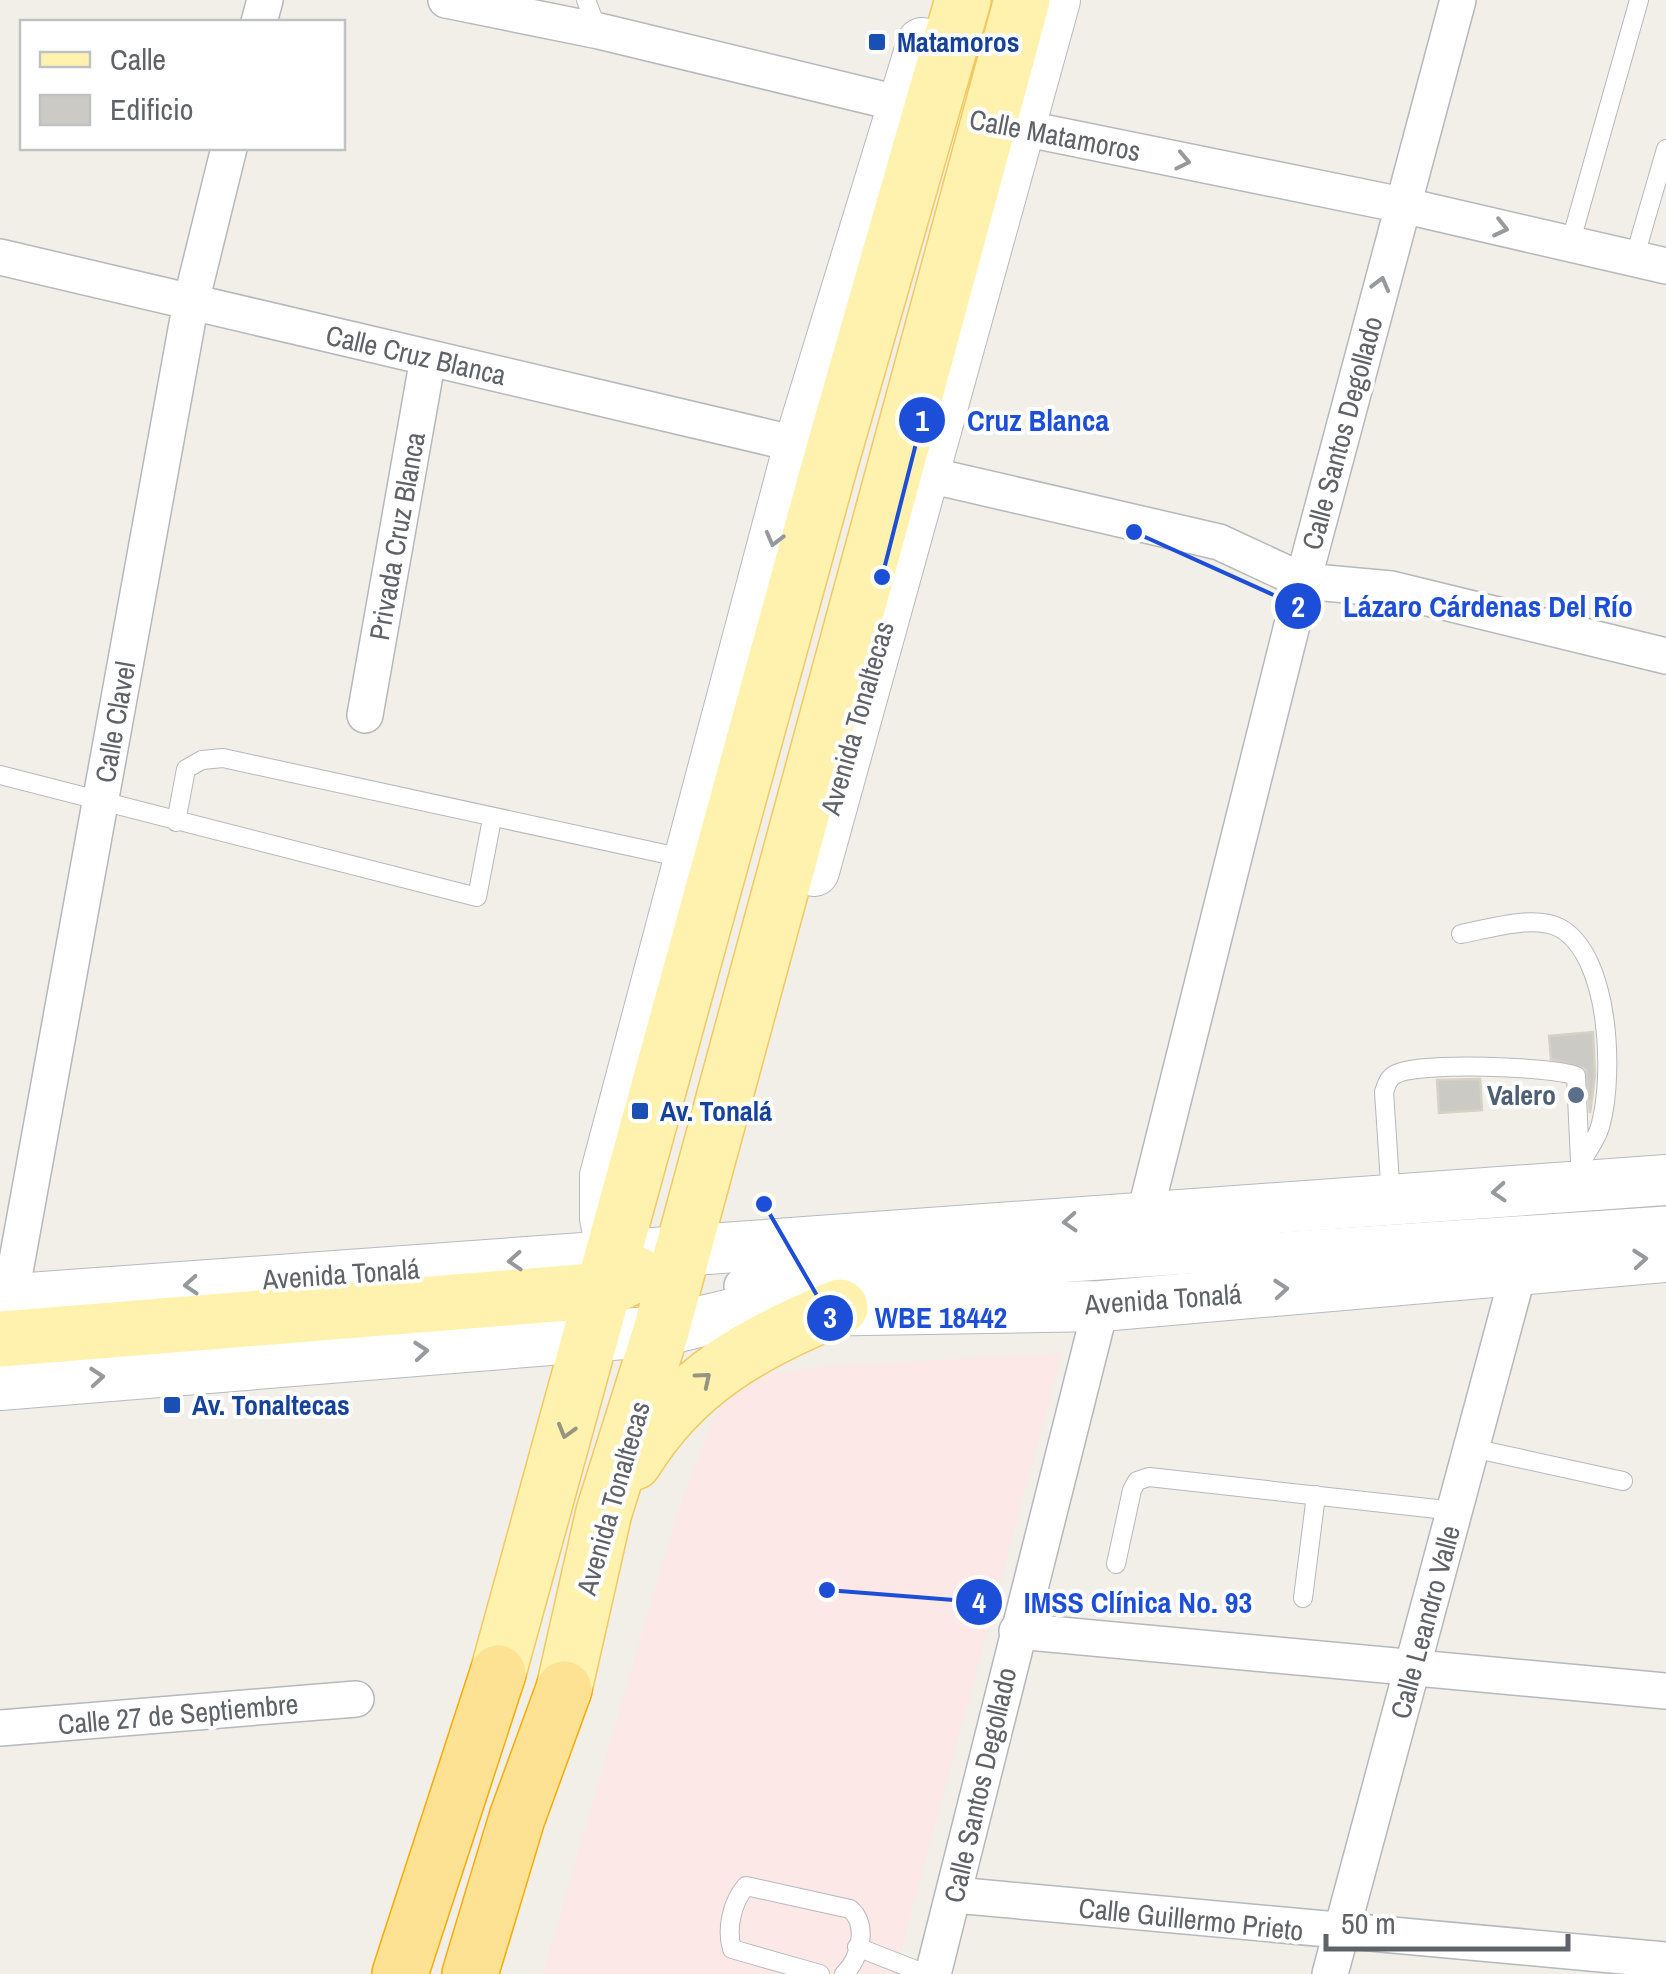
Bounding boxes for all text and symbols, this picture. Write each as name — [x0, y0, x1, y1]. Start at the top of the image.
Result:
legend — [20, 20, 345, 150]
place label: Matamoros — [897, 23, 1019, 61]
marker: Matamoros — [866, 31, 888, 53]
text: Calle — [110, 39, 166, 79]
text: Edificio — [110, 89, 193, 129]
street label: Calle Matamoros — [966, 100, 1144, 170]
one-way arrow — [1174, 149, 1191, 170]
one-way arrow — [1492, 216, 1509, 237]
one-way arrow — [1370, 276, 1391, 293]
street label: Calle Santos Degollado — [1293, 312, 1391, 554]
street label: Calle Cruz Blanca — [322, 316, 510, 394]
callout: Cruz Blanca — [897, 390, 1129, 450]
text: 1 — [915, 400, 929, 440]
text: Cruz Blanca — [967, 400, 1109, 440]
street label: Privada Cruz Blanca — [360, 429, 434, 643]
one-way arrow — [764, 530, 785, 547]
callout: Lázaro Cárdenas Del Río — [1273, 576, 1653, 636]
text: 2 — [1291, 586, 1305, 626]
text: Lázaro Cárdenas Del Río — [1343, 586, 1633, 626]
street label: Avenida Tonaltecas — [811, 617, 903, 820]
street label: Calle Clavel — [86, 658, 144, 786]
place label: Valero — [1487, 1076, 1556, 1114]
marker: Valero — [1565, 1084, 1587, 1106]
place label: Av. Tonalá — [660, 1092, 772, 1130]
marker: Av. Tonalá — [629, 1100, 651, 1122]
one-way arrow — [1490, 1181, 1506, 1202]
one-way arrow — [1062, 1211, 1078, 1232]
one-way arrow — [1632, 1249, 1648, 1271]
street label: Avenida Tonalá — [260, 1250, 421, 1299]
one-way arrow — [507, 1250, 523, 1271]
one-way arrow — [183, 1274, 199, 1296]
street label: Avenida Tonalá — [1082, 1275, 1243, 1324]
one-way arrow — [1273, 1279, 1289, 1301]
callout: WBE 18442 — [805, 1288, 1027, 1348]
text: 3 — [823, 1297, 837, 1337]
text: WBE 18442 — [875, 1297, 1007, 1337]
one-way arrow — [414, 1340, 430, 1362]
one-way arrow — [90, 1367, 106, 1389]
one-way arrow — [693, 1373, 711, 1391]
place label: Av. Tonaltecas — [192, 1386, 350, 1424]
marker: Av. Tonaltecas — [161, 1394, 183, 1416]
street label: Avenida Tonaltecas — [567, 1397, 659, 1600]
one-way arrow — [557, 1422, 578, 1439]
street label: Calle Leandro Valle — [1381, 1521, 1469, 1723]
callout: IMSS Clínica No. 93 — [954, 1572, 1272, 1632]
text: 4 — [972, 1582, 986, 1622]
text: IMSS Clínica No. 93 — [1024, 1582, 1252, 1622]
street label: Calle Santos Degollado — [934, 1664, 1026, 1906]
street label: Calle 27 de Septiembre — [56, 1685, 300, 1743]
street label: Calle Guillermo Prieto — [1077, 1888, 1305, 1950]
scale bar — [1326, 1889, 1568, 1951]
text: 50 m — [1341, 1903, 1396, 1943]

